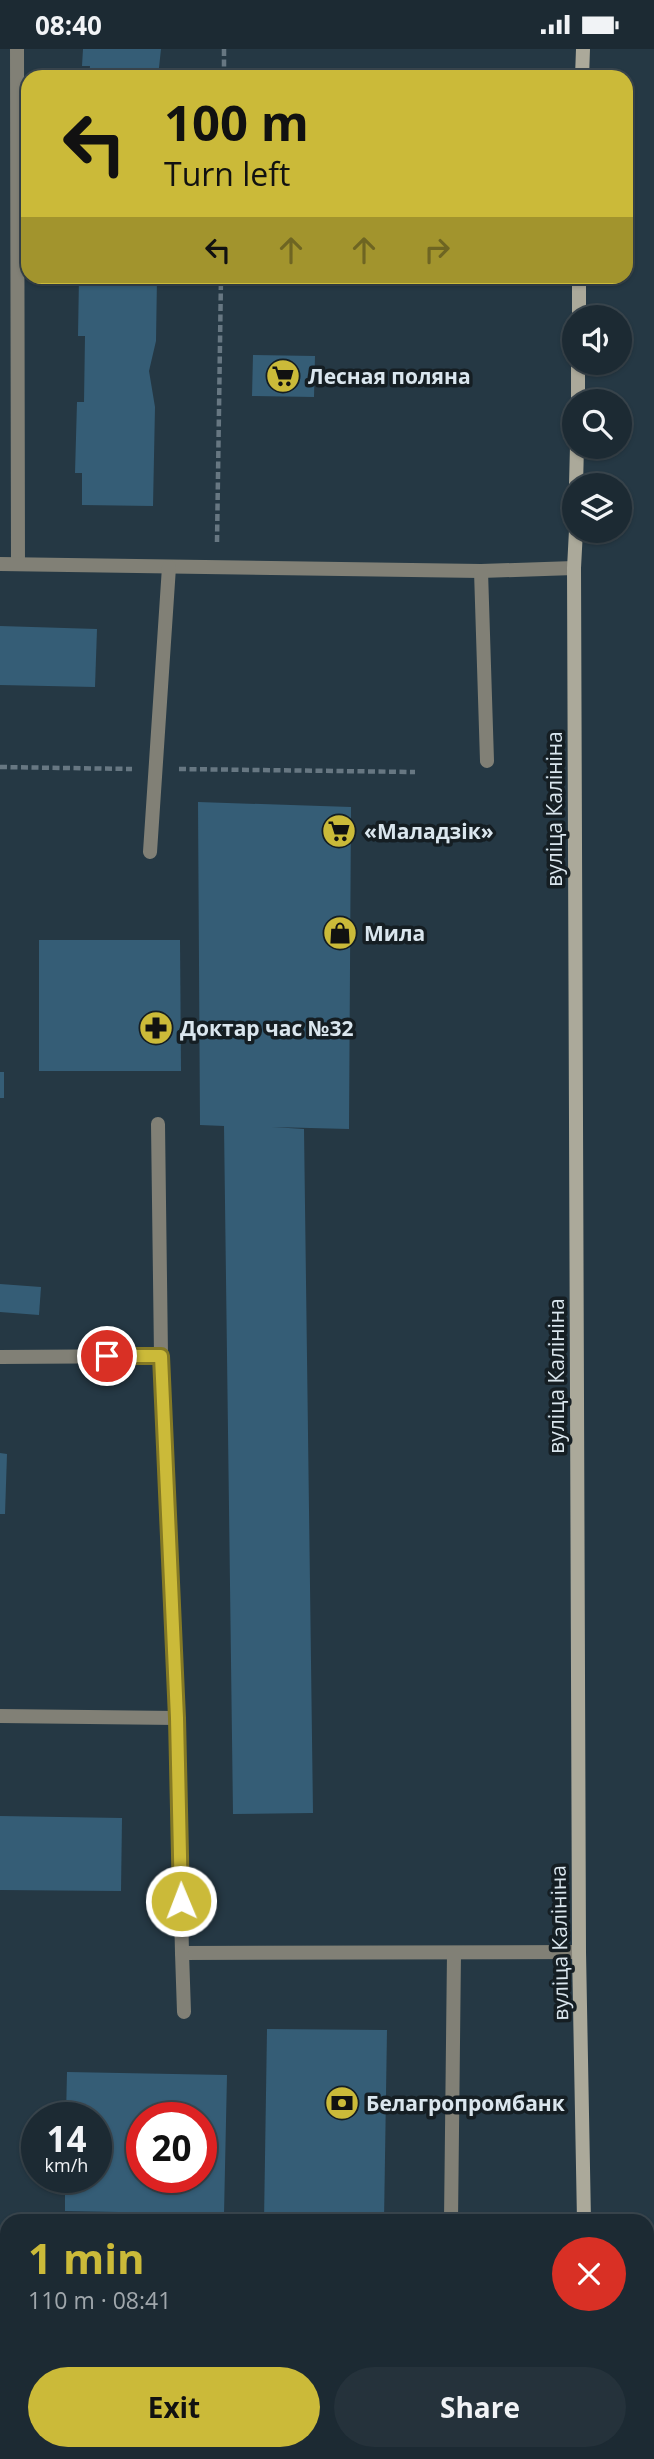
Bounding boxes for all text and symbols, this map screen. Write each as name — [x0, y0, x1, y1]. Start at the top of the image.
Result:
text: 08:40 — [35, 7, 102, 43]
text: 100 m — [164, 89, 309, 155]
icon: left — [49, 98, 140, 189]
text: Turn left — [164, 152, 290, 195]
icon: left — [199, 231, 237, 269]
icon: ahead — [272, 231, 310, 269]
icon: ahead — [345, 231, 383, 269]
icon: right — [418, 231, 456, 269]
map controls — [562, 305, 632, 543]
button: sound — [562, 305, 632, 375]
supermarket icon: Лесная поляна — [264, 357, 302, 395]
place label: Лесная поляна — [308, 362, 471, 390]
button: search — [562, 389, 632, 459]
button: layers — [562, 473, 632, 543]
street label: вуліца Калініна — [540, 731, 568, 887]
supermarket icon: «Маладзік» — [320, 812, 358, 850]
place label: «Маладзік» — [364, 817, 494, 845]
shop icon: Мила — [321, 914, 359, 952]
place label: Мила — [364, 919, 425, 947]
pharmacy icon: Доктар час №32 — [137, 1009, 175, 1047]
place label: Доктар час №32 — [180, 1014, 353, 1042]
street label: вуліца Калініна — [542, 1298, 570, 1454]
pin — [77, 1326, 137, 1386]
icon: arrive — [88, 1337, 126, 1375]
position arrow — [144, 1864, 218, 1938]
street label: вуліца Калініна — [544, 1865, 574, 2021]
bank icon: Белагропромбанк — [323, 2084, 361, 2122]
place label: Белагропромбанк — [366, 2089, 565, 2117]
speed limit sign: 20 — [126, 2102, 217, 2193]
text: 14 — [46, 2115, 87, 2162]
text: km/h — [45, 2153, 88, 2177]
text: 1 min — [28, 2229, 145, 2286]
button: close — [552, 2237, 626, 2311]
text: 110 m · 08:41 — [28, 2284, 171, 2316]
button: Exit — [28, 2367, 320, 2447]
button: Share — [334, 2367, 626, 2447]

